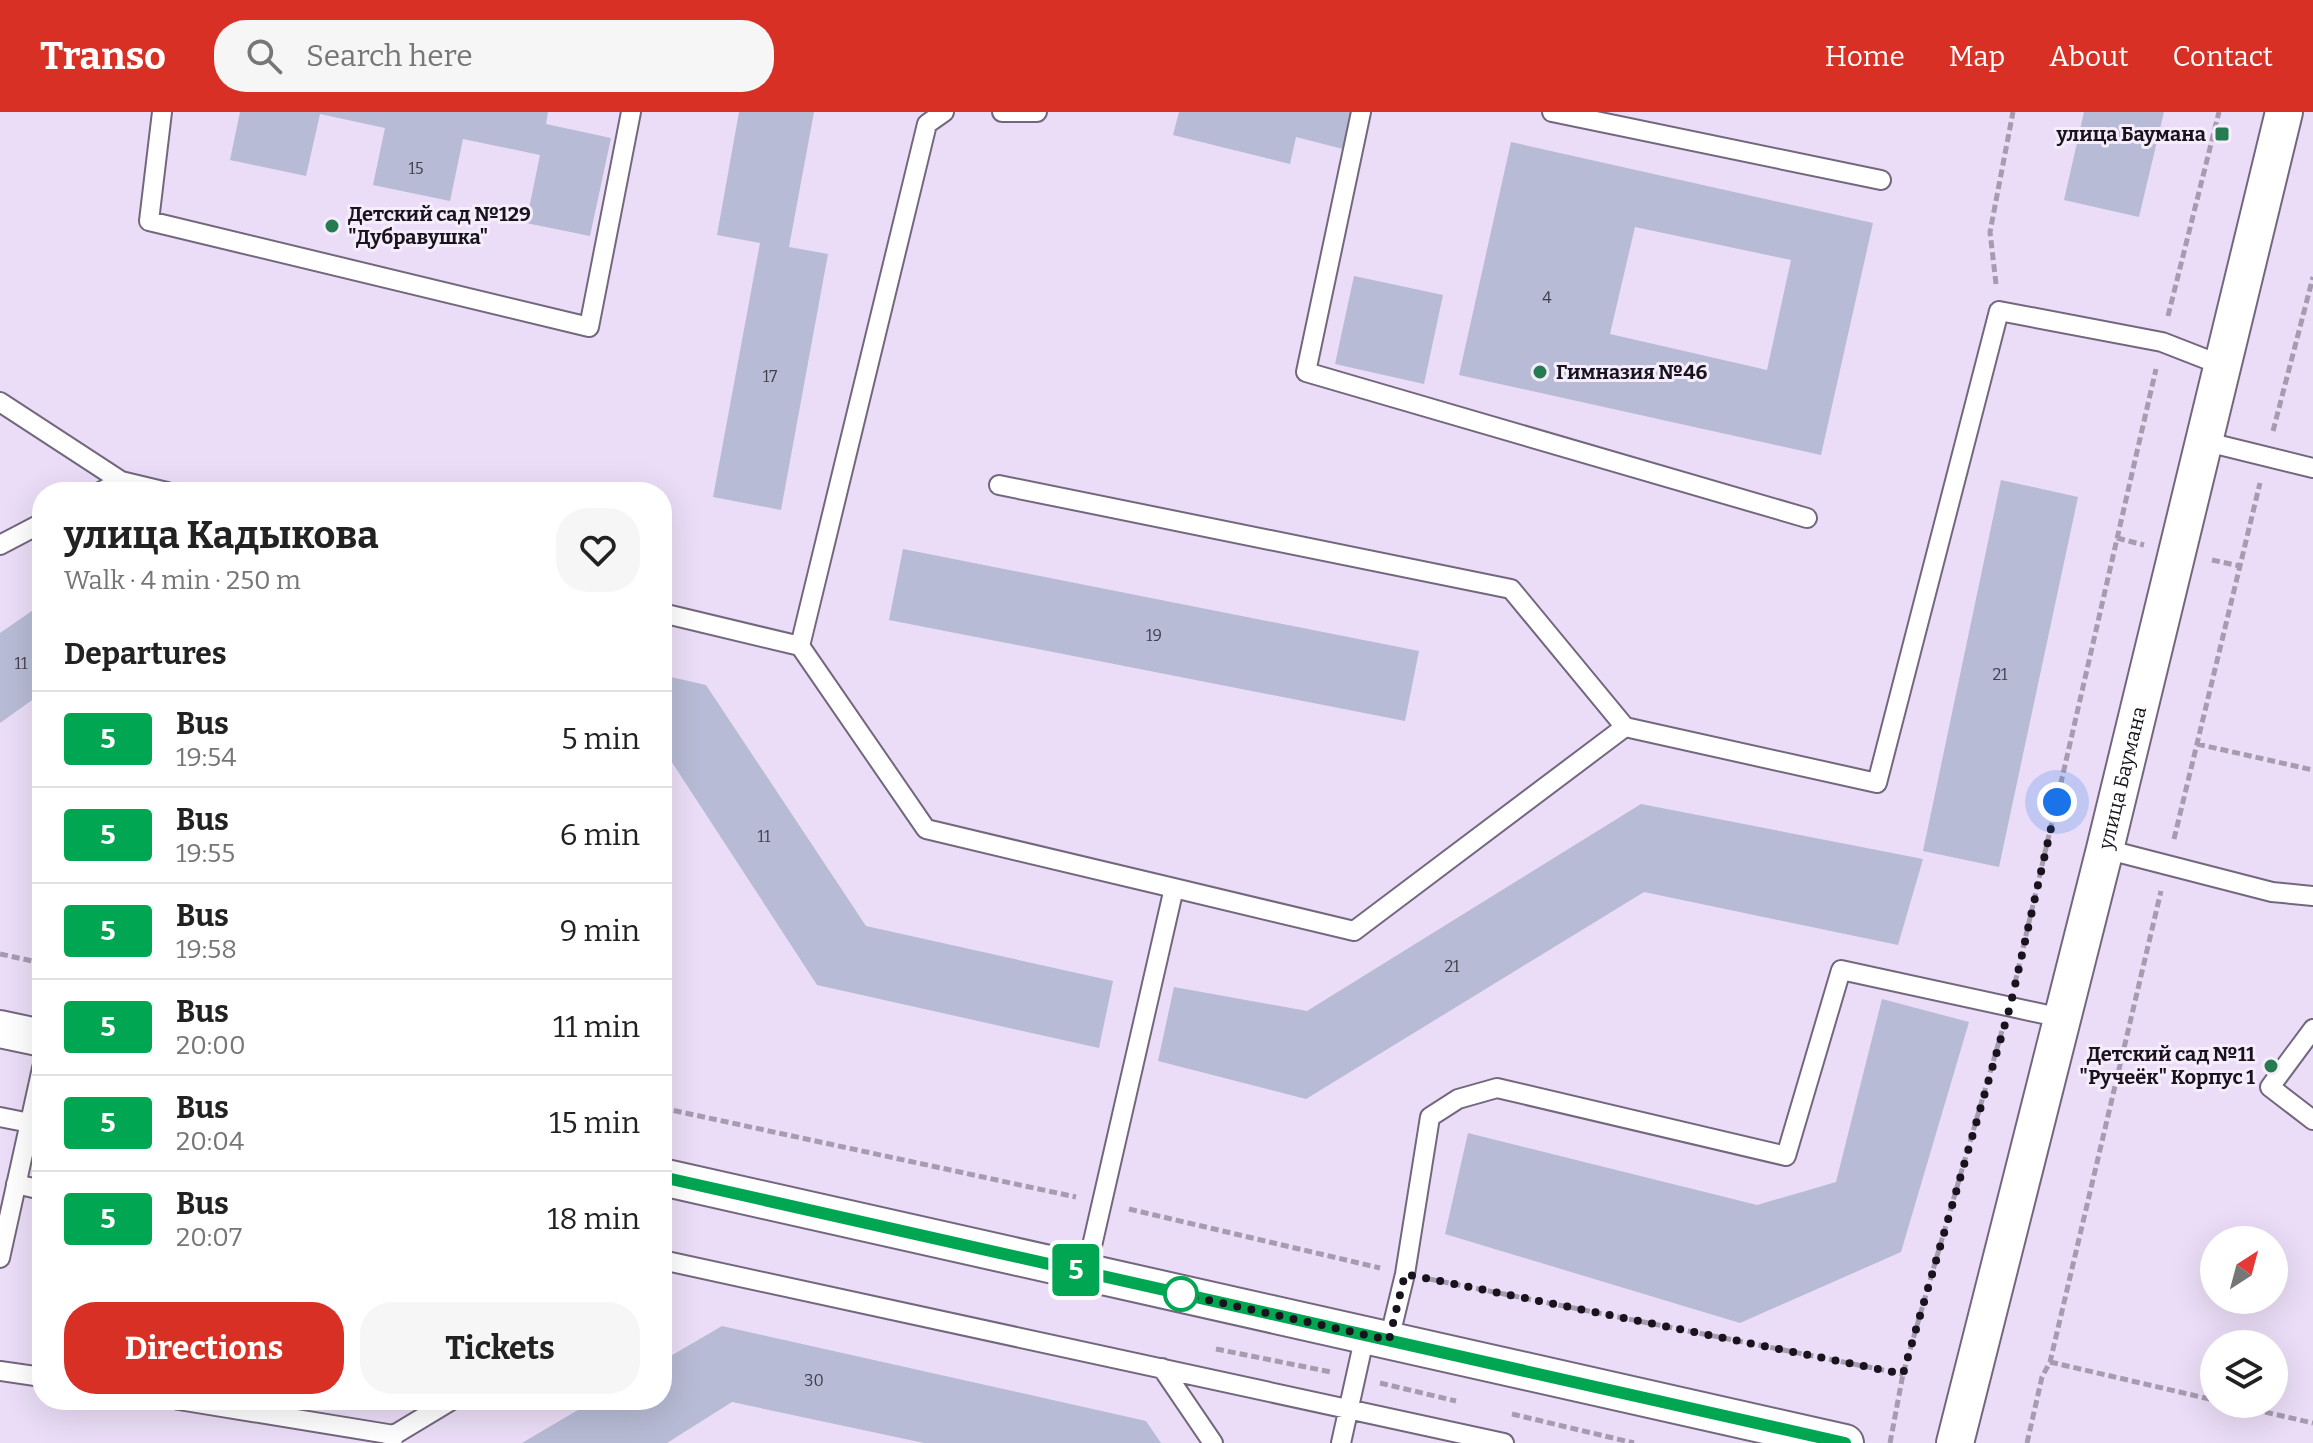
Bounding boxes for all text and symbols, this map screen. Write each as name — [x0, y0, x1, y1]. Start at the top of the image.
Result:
search box — [214, 20, 774, 92]
text: Transo — [40, 33, 166, 79]
icon: search — [242, 34, 286, 78]
text: Search here — [306, 38, 473, 74]
text: Home — [1825, 40, 1905, 73]
text: Map — [1949, 40, 2005, 73]
text: About — [2049, 40, 2129, 73]
text: Contact — [2173, 40, 2273, 73]
place label: улица Баумана — [2056, 122, 2206, 146]
marker: улица Баумана — [2213, 125, 2231, 143]
house number: 15 — [408, 159, 424, 178]
place label: Детский сад №129 "Дубравушка" — [348, 202, 531, 249]
marker: Детский сад №129 "Дубравушка" — [323, 217, 341, 235]
house number: 4 — [1542, 288, 1552, 307]
place label: Гимназия №46 — [1556, 360, 1707, 384]
marker: Гимназия №46 — [1531, 363, 1549, 381]
house number: 17 — [763, 367, 777, 386]
button: heart — [556, 508, 640, 592]
text: улица Кадыкова — [64, 512, 379, 558]
text: Walk · 4 min · 250 m — [64, 565, 301, 596]
house number: 19 — [1146, 626, 1162, 645]
text: Departures — [64, 636, 227, 672]
house number: 11 — [15, 654, 28, 673]
house number: 21 — [1992, 665, 2008, 684]
street label: улица Баумана — [2093, 704, 2151, 853]
text: Bus — [176, 706, 229, 742]
text: 5 min — [561, 721, 640, 757]
text: 5 — [100, 722, 116, 755]
text: 19:54 — [176, 742, 236, 773]
your location — [2037, 782, 2077, 822]
text: Bus — [176, 802, 229, 838]
text: 6 min — [560, 817, 640, 853]
text: 5 — [100, 818, 116, 851]
house number: 11 — [758, 827, 771, 846]
text: 19:55 — [176, 838, 235, 869]
text: Bus — [176, 898, 229, 934]
text: 9 min — [560, 913, 640, 949]
text: 5 — [100, 914, 116, 947]
text: 19:58 — [176, 934, 237, 965]
house number: 21 — [1444, 957, 1460, 976]
text: Bus — [176, 994, 229, 1030]
text: 11 min — [553, 1009, 640, 1045]
text: 5 — [100, 1010, 116, 1043]
text: 20:00 — [176, 1030, 246, 1061]
place label: Детский сад №11 "Ручеёк" Корпус 1 — [2079, 1042, 2255, 1089]
marker: Детский сад №11 "Ручеёк" Корпус 1 — [2262, 1057, 2280, 1075]
text: Bus — [176, 1090, 229, 1126]
text: 15 min — [549, 1105, 640, 1141]
text: 5 — [100, 1106, 116, 1139]
text: 20:04 — [176, 1126, 244, 1157]
text: Bus — [176, 1186, 229, 1222]
text: 18 min — [547, 1201, 640, 1237]
text: 5 — [100, 1202, 116, 1235]
text: 20:07 — [176, 1222, 242, 1253]
north arrow — [2200, 1226, 2288, 1314]
map controls — [2200, 1226, 2288, 1418]
line badge: 5 — [1050, 1244, 1102, 1296]
text: 5 — [1068, 1253, 1084, 1286]
unlabelled marker — [1164, 1277, 1198, 1311]
button: Directions — [64, 1302, 344, 1394]
button: Tickets — [360, 1302, 640, 1394]
button: layers — [2200, 1330, 2288, 1418]
house number: 30 — [804, 1371, 824, 1390]

